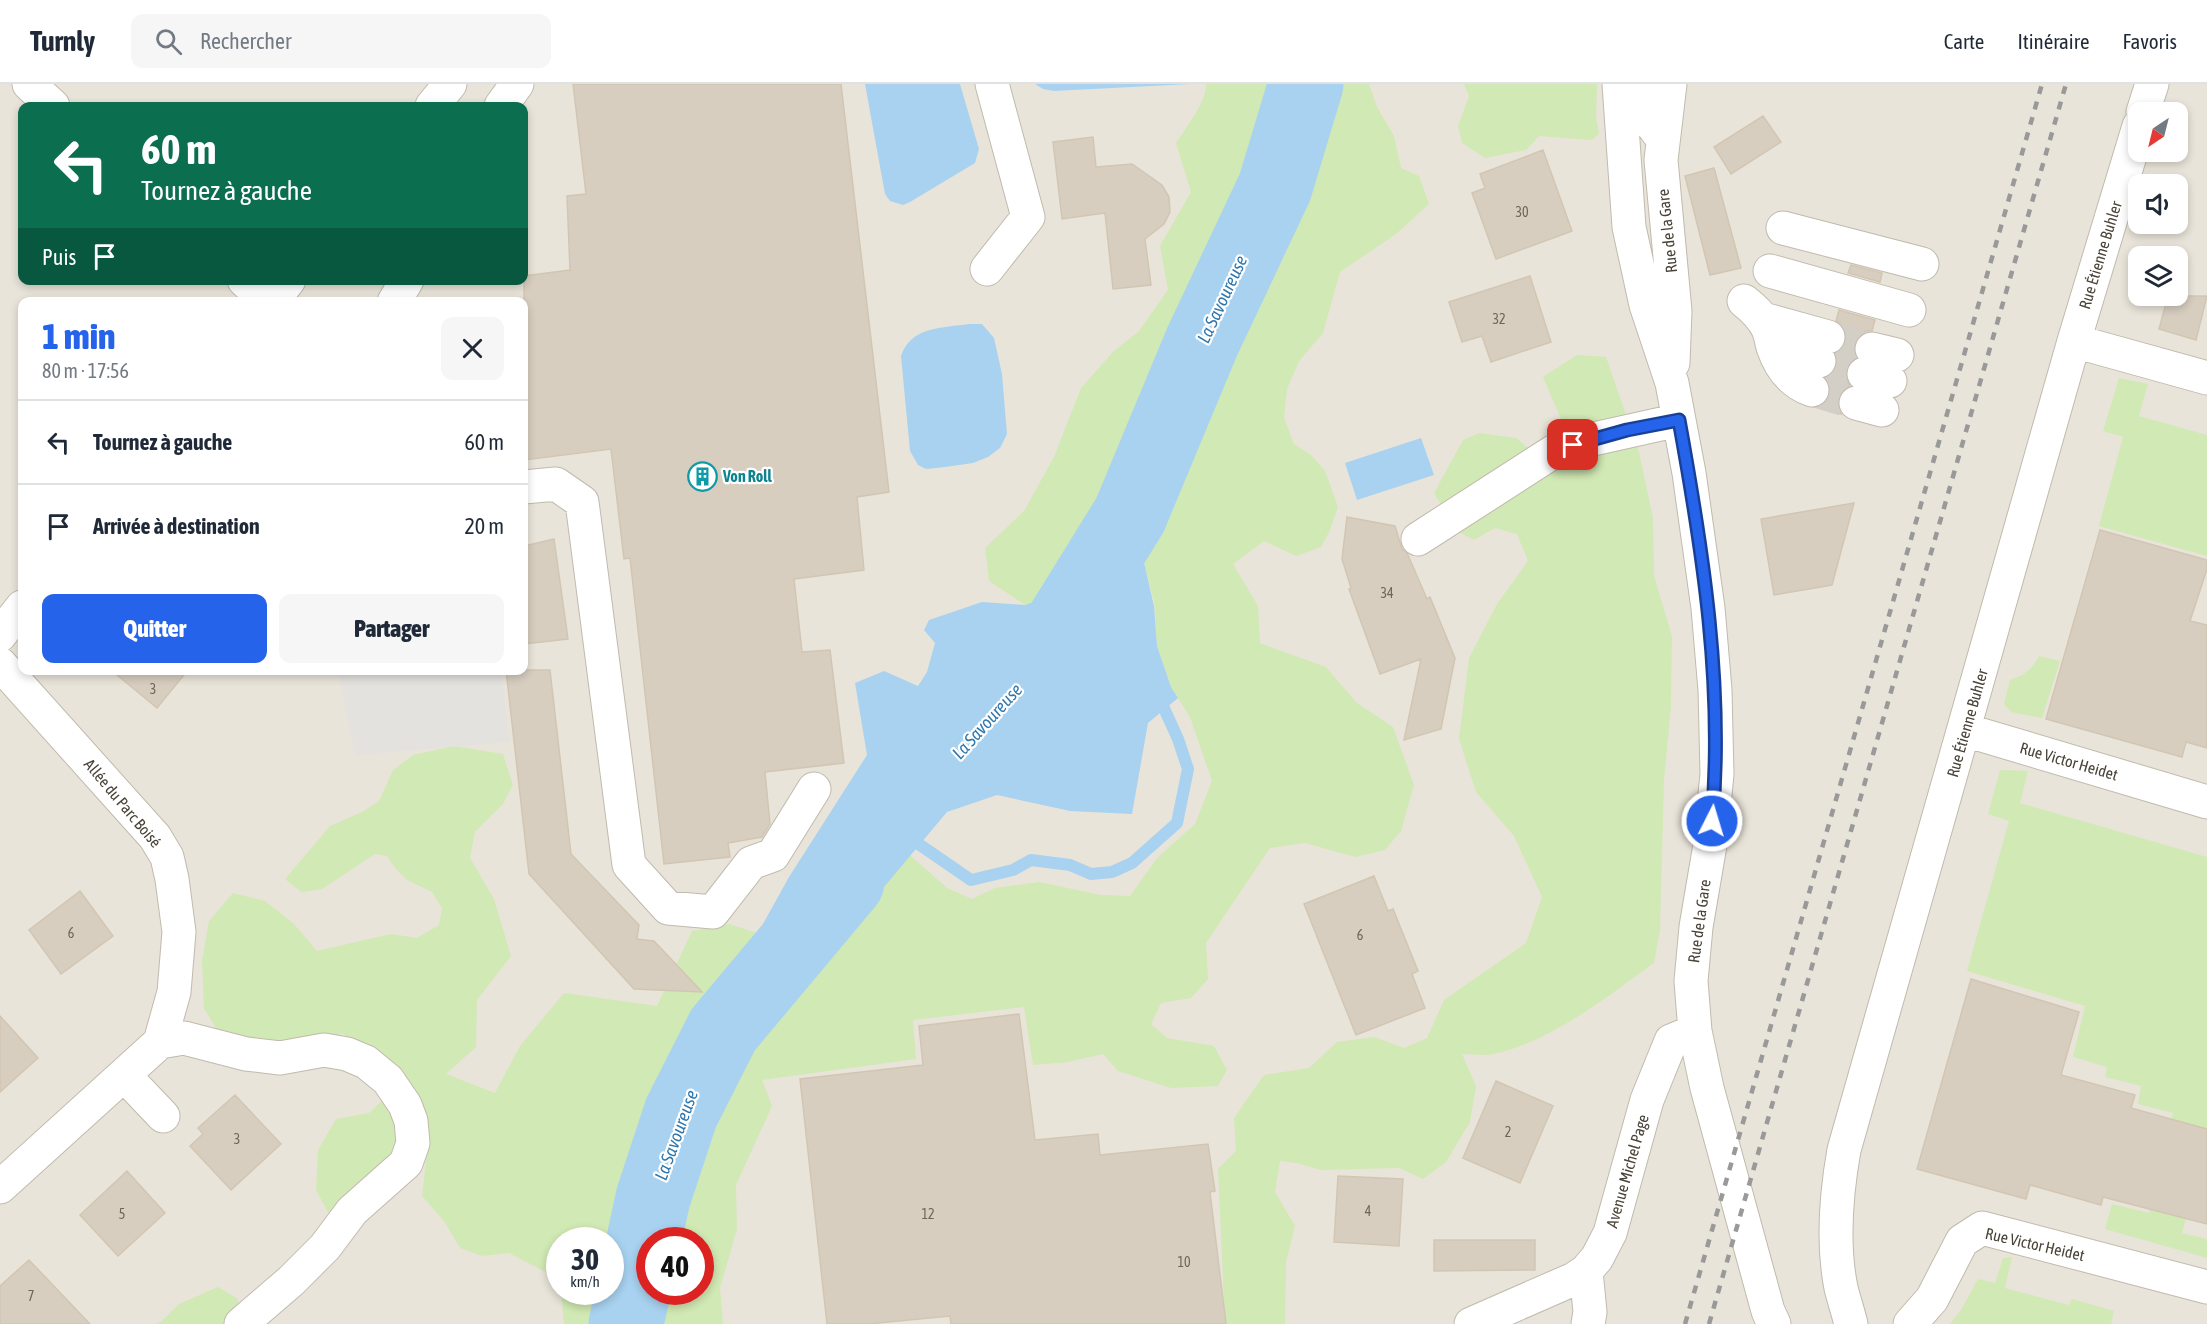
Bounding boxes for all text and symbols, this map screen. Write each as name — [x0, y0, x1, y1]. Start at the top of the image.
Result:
search box — [131, 14, 551, 68]
text: Turnly — [30, 25, 95, 57]
icon: search — [152, 25, 185, 58]
text: Rechercher — [200, 28, 291, 54]
text: Carte — [1944, 29, 1984, 53]
text: Itinéraire — [2017, 29, 2089, 53]
text: Favoris — [2122, 29, 2177, 53]
north arrow — [2128, 102, 2188, 162]
map controls — [2128, 102, 2188, 306]
text: 60 m — [141, 125, 216, 173]
icon: left — [42, 126, 120, 204]
button: sound — [2128, 174, 2188, 234]
text: Tournez à gauche — [141, 175, 312, 206]
street label: Rue de la Gare — [1654, 188, 1680, 274]
street label: Rue Étienne Buhler — [2075, 199, 2125, 311]
house number: 30 — [1515, 204, 1529, 220]
icon: arrive — [88, 240, 121, 273]
text: Puis — [42, 244, 76, 270]
button: layers — [2128, 246, 2188, 306]
water label: La Savoureuse — [1193, 252, 1251, 346]
house number: 32 — [1492, 311, 1506, 327]
text: 1 min — [42, 315, 116, 357]
button: close — [441, 317, 504, 380]
text: 80 m · 17:56 — [42, 359, 129, 382]
pin — [1547, 419, 1598, 470]
icon: left — [42, 426, 75, 459]
icon: arrive — [1556, 428, 1589, 461]
text: Tournez à gauche — [93, 429, 232, 455]
text: 60 m — [464, 429, 504, 455]
building icon: Von Roll — [686, 460, 718, 492]
place label: Von Roll — [722, 467, 773, 485]
icon: arrive — [42, 510, 75, 543]
text: Arrivée à destination — [93, 513, 260, 539]
text: 20 m — [464, 513, 504, 539]
house number: 34 — [1380, 585, 1394, 601]
button: Quitter — [42, 594, 267, 663]
button: Partager — [279, 594, 504, 663]
street label: Rue Étienne Buhler — [1943, 667, 1991, 779]
water label: La Savoureuse — [948, 679, 1026, 763]
house number: 3 — [150, 681, 156, 697]
street label: Rue Victor Heidet — [2018, 738, 2120, 784]
street label: Allée du Parc Boisé — [81, 755, 165, 851]
position arrow — [1680, 789, 1744, 853]
street label: Rue de la Gare — [1684, 878, 1714, 964]
house number: 6 — [68, 925, 75, 941]
house number: 6 — [1357, 927, 1364, 943]
water label: La Savoureuse — [650, 1087, 702, 1183]
street label: Avenue Michel Page — [1602, 1112, 1653, 1230]
house number: 2 — [1505, 1124, 1511, 1140]
house number: 3 — [234, 1131, 240, 1147]
house number: 4 — [1365, 1203, 1372, 1219]
house number: 5 — [119, 1206, 125, 1222]
house number: 12 — [921, 1206, 935, 1222]
street label: Rue Victor Heidet — [1984, 1224, 2087, 1264]
speed limit sign: 40 — [636, 1227, 714, 1305]
text: 30 — [571, 1242, 599, 1276]
house number: 10 — [1177, 1254, 1191, 1270]
text: km/h — [570, 1273, 600, 1290]
house number: 7 — [28, 1288, 34, 1304]

